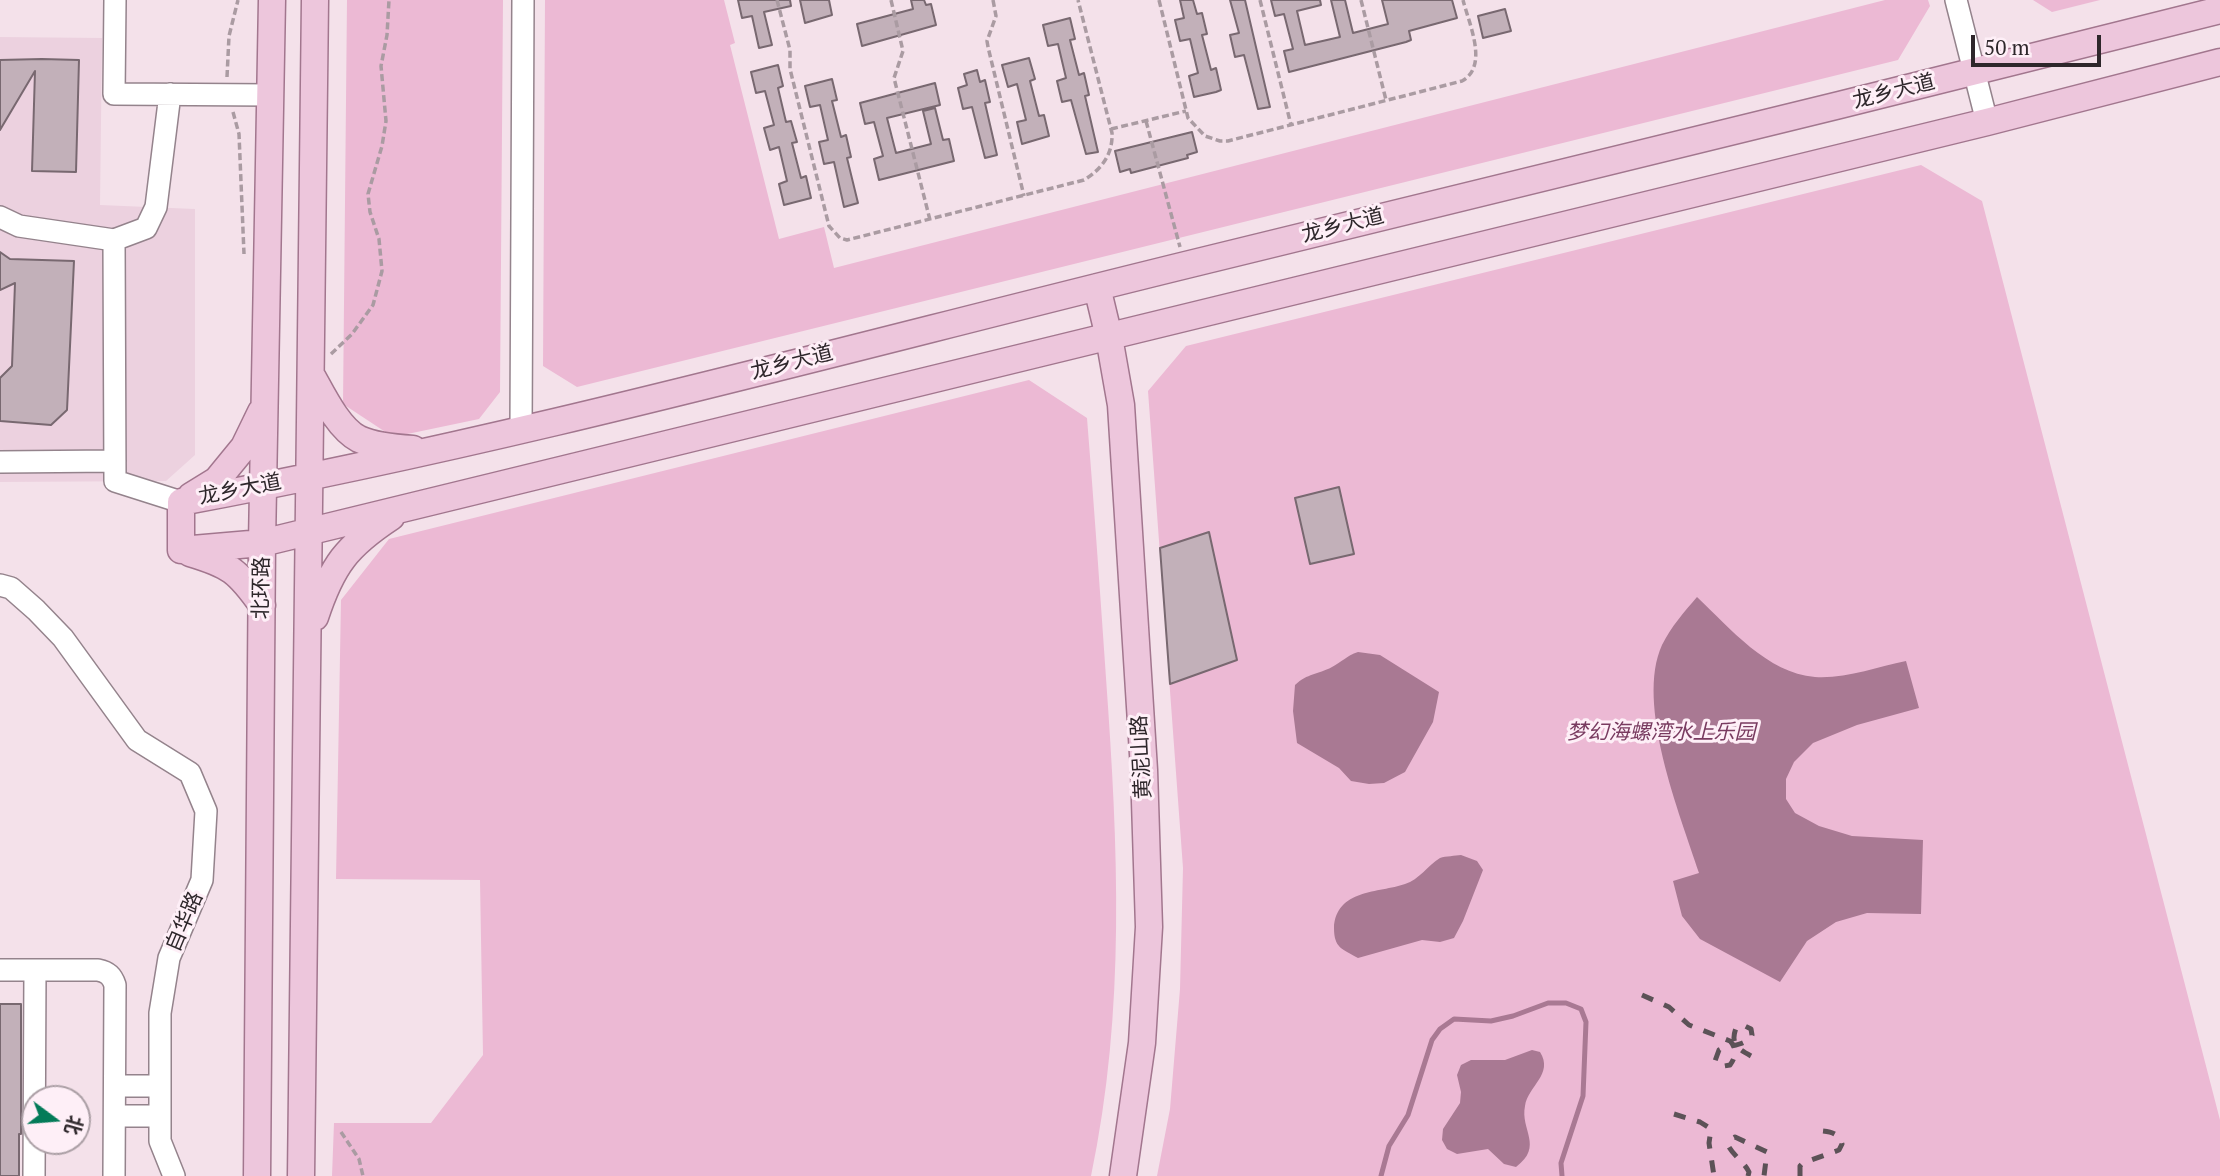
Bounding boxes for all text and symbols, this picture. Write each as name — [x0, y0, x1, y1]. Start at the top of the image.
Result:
scale bar — [1975, 21, 2104, 65]
text: 50 m — [1984, 33, 2030, 61]
street label: 龙乡大道 — [1850, 70, 1938, 114]
street label: 龙乡大道 — [1299, 204, 1387, 248]
street label: 龙乡大道 — [748, 341, 836, 385]
street label: 龙乡大道 — [196, 470, 284, 510]
street label: 北环路 — [249, 556, 275, 620]
street label: 黄泥山路 — [1127, 714, 1157, 800]
park label: 梦幻海螺湾水上乐园 — [1567, 720, 1755, 746]
street label: 自华路 — [161, 888, 209, 956]
north arrow — [21, 1085, 91, 1155]
text: 北 — [60, 1113, 89, 1138]

